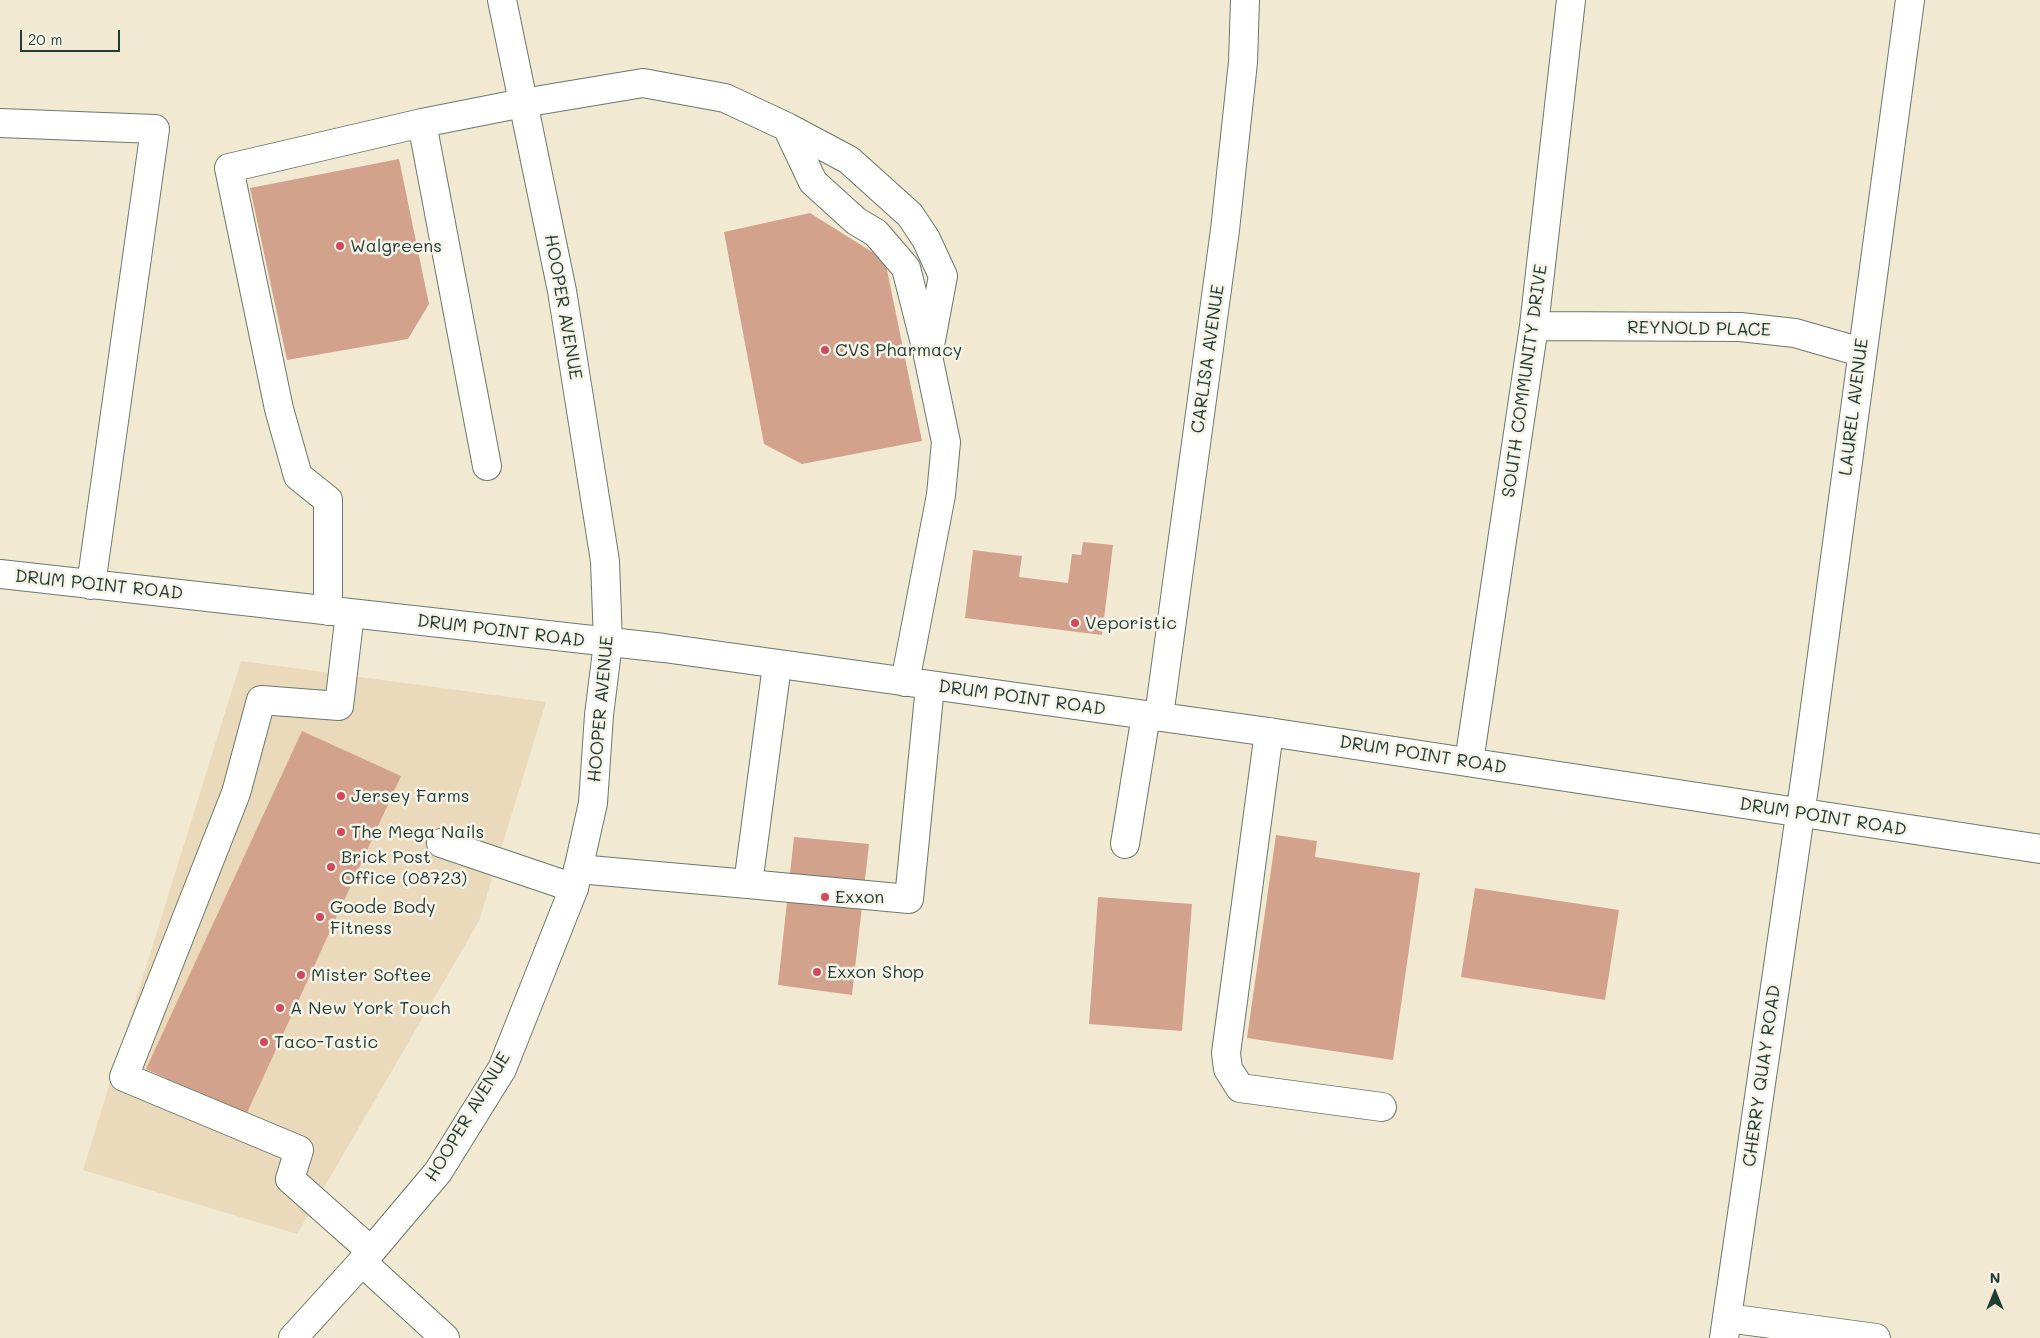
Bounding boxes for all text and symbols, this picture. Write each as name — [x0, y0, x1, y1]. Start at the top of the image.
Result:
scale bar — [22, 20, 122, 52]
text: 20 m — [28, 29, 62, 49]
street label: HOOPER AVENUE — [540, 233, 586, 381]
place label: Walgreens — [350, 235, 442, 257]
marker: Walgreens — [334, 240, 346, 252]
street label: SOUTH COMMUNITY DRIVE — [1498, 263, 1552, 499]
street label: CARLISA AVENUE — [1187, 283, 1229, 435]
street label: REYNOLD PLACE — [1627, 317, 1771, 341]
street label: LAUREL AVENUE — [1835, 337, 1873, 477]
place label: CVS Pharmacy — [835, 339, 962, 361]
marker: CVS Pharmacy — [819, 344, 831, 356]
street label: DRUM POINT ROAD — [14, 565, 184, 605]
street label: DRUM POINT ROAD — [416, 610, 586, 652]
place label: Veporistic — [1085, 612, 1177, 634]
marker: Veporistic — [1069, 617, 1081, 629]
street label: HOOPER AVENUE — [584, 635, 618, 783]
street label: DRUM POINT ROAD — [937, 676, 1107, 720]
street label: DRUM POINT ROAD — [1338, 731, 1508, 779]
place label: Jersey Farms — [351, 785, 470, 807]
marker: Jersey Farms — [335, 790, 347, 802]
street label: DRUM POINT ROAD — [1738, 793, 1908, 841]
place label: The Mega Nails — [351, 821, 484, 843]
marker: The Mega Nails — [335, 826, 347, 838]
place label: Brick Post Office (08723) — [341, 846, 467, 889]
marker: Brick Post Office (08723) — [325, 861, 337, 873]
place label: Exxon — [835, 886, 884, 908]
marker: Exxon — [819, 891, 831, 903]
place label: Goode Body Fitness — [330, 896, 436, 939]
marker: Goode Body Fitness — [314, 911, 326, 923]
place label: Exxon Shop — [827, 961, 924, 983]
place label: Mister Softee — [311, 964, 431, 986]
marker: Exxon Shop — [811, 966, 823, 978]
marker: Mister Softee — [295, 969, 307, 981]
street label: CHERRY QUAY ROAD — [1739, 984, 1785, 1168]
place label: A New York Touch — [290, 997, 450, 1019]
marker: A New York Touch — [274, 1002, 286, 1014]
place label: Taco-Tastic — [274, 1031, 378, 1053]
marker: Taco-Tastic — [258, 1036, 270, 1048]
street label: HOOPER AVENUE — [421, 1048, 515, 1186]
north arrow — [1970, 1268, 2020, 1318]
text: N — [1990, 1268, 2000, 1287]

